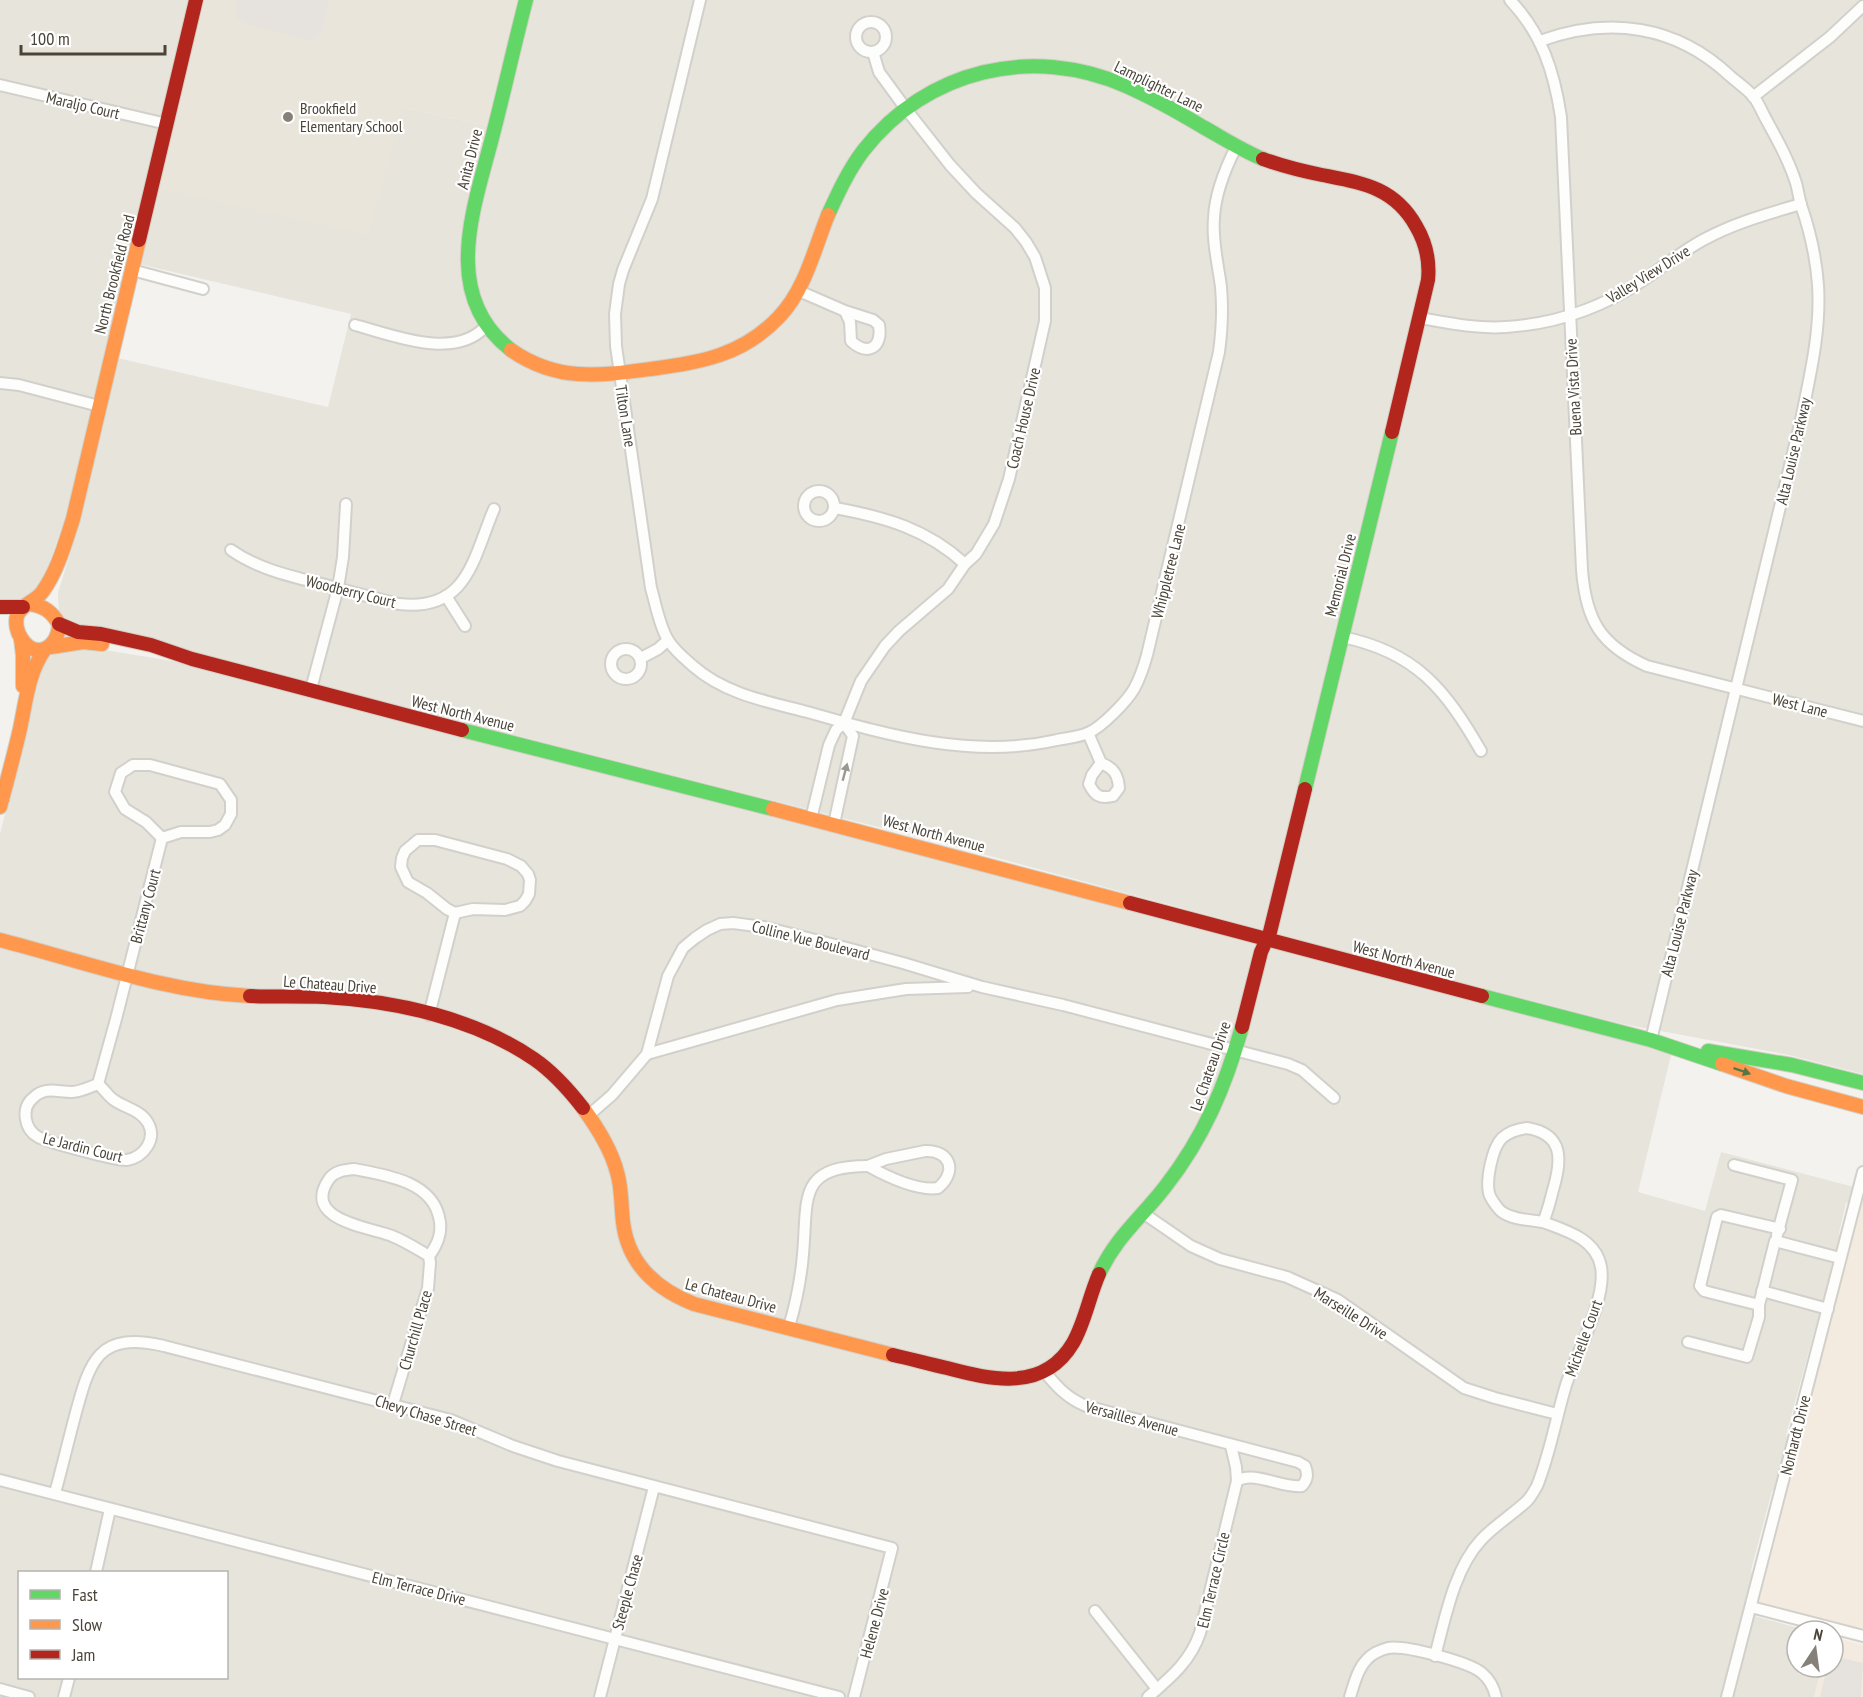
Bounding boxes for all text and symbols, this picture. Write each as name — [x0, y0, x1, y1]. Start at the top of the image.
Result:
scale bar — [21, 18, 165, 56]
text: 100 m — [30, 27, 70, 50]
street label: Lamplighter Lane — [1111, 56, 1207, 116]
street label: Maraljo Court — [44, 87, 122, 123]
place label: Brookfield Elementary School — [300, 98, 403, 136]
marker: Brookfield Elementary School — [281, 110, 295, 124]
street label: Anita Drive — [452, 127, 486, 191]
street label: North Brookfield Road — [90, 212, 138, 336]
street label: Valley View Drive — [1602, 240, 1693, 308]
street label: Buena Vista Drive — [1560, 338, 1586, 436]
street label: Coach House Drive — [1002, 365, 1044, 471]
street label: Tilton Lane — [611, 384, 641, 448]
street label: Alta Louise Parkway — [1771, 395, 1815, 507]
street label: Whippletree Lane — [1147, 521, 1189, 621]
street label: Memorial Drive — [1320, 532, 1360, 618]
street label: Woodberry Court — [304, 570, 399, 612]
street label: West Lane — [1770, 688, 1830, 722]
street label: West North Avenue — [410, 691, 516, 735]
one-way arrow — [841, 763, 851, 782]
street label: West North Avenue — [881, 810, 987, 856]
street label: Brittany Court — [125, 866, 165, 946]
street label: Alta Louise Parkway — [1656, 867, 1702, 979]
street label: Colline Vue Boulevard — [750, 916, 872, 964]
street label: West North Avenue — [1351, 936, 1457, 982]
street label: Le Chateau Drive — [283, 971, 377, 997]
street label: Le Chateau Drive — [1185, 1019, 1235, 1113]
one-way arrow — [1733, 1066, 1751, 1076]
street label: Le Jardin Court — [41, 1127, 125, 1167]
street label: Le Chateau Drive — [683, 1273, 779, 1317]
street label: Marseille Drive — [1311, 1283, 1391, 1343]
street label: Churchill Place — [394, 1288, 436, 1372]
street label: Michelle Court — [1560, 1296, 1606, 1379]
street label: Chevy Chase Street — [373, 1390, 480, 1440]
street label: Norhardt Drive — [1775, 1393, 1815, 1477]
street label: Versailles Avenue — [1082, 1396, 1181, 1440]
street label: Elm Terrace Circle — [1192, 1530, 1234, 1630]
street label: Steeple Chase — [607, 1552, 647, 1632]
street label: Elm Terrace Drive — [370, 1567, 468, 1609]
legend — [18, 1571, 228, 1679]
text: Fast — [72, 1583, 98, 1606]
street label: Helene Drive — [855, 1586, 893, 1660]
text: Slow — [72, 1613, 103, 1636]
north arrow — [1785, 1619, 1845, 1679]
text: N — [1812, 1624, 1825, 1645]
text: Jam — [71, 1643, 95, 1666]

